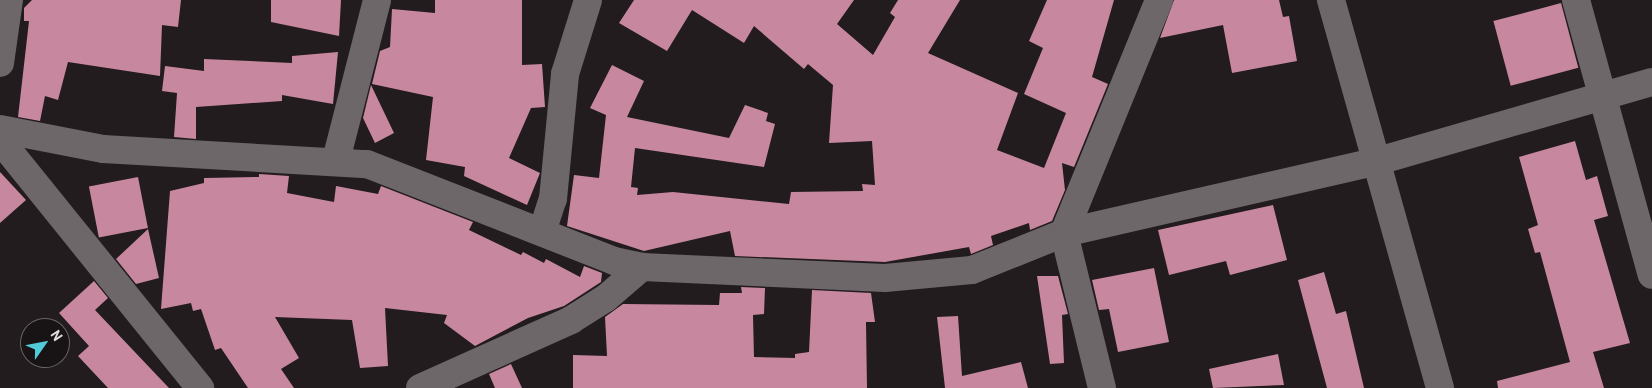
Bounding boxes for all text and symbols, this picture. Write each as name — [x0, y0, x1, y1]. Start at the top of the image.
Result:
north arrow — [20, 318, 70, 368]
text: N — [47, 327, 67, 344]

